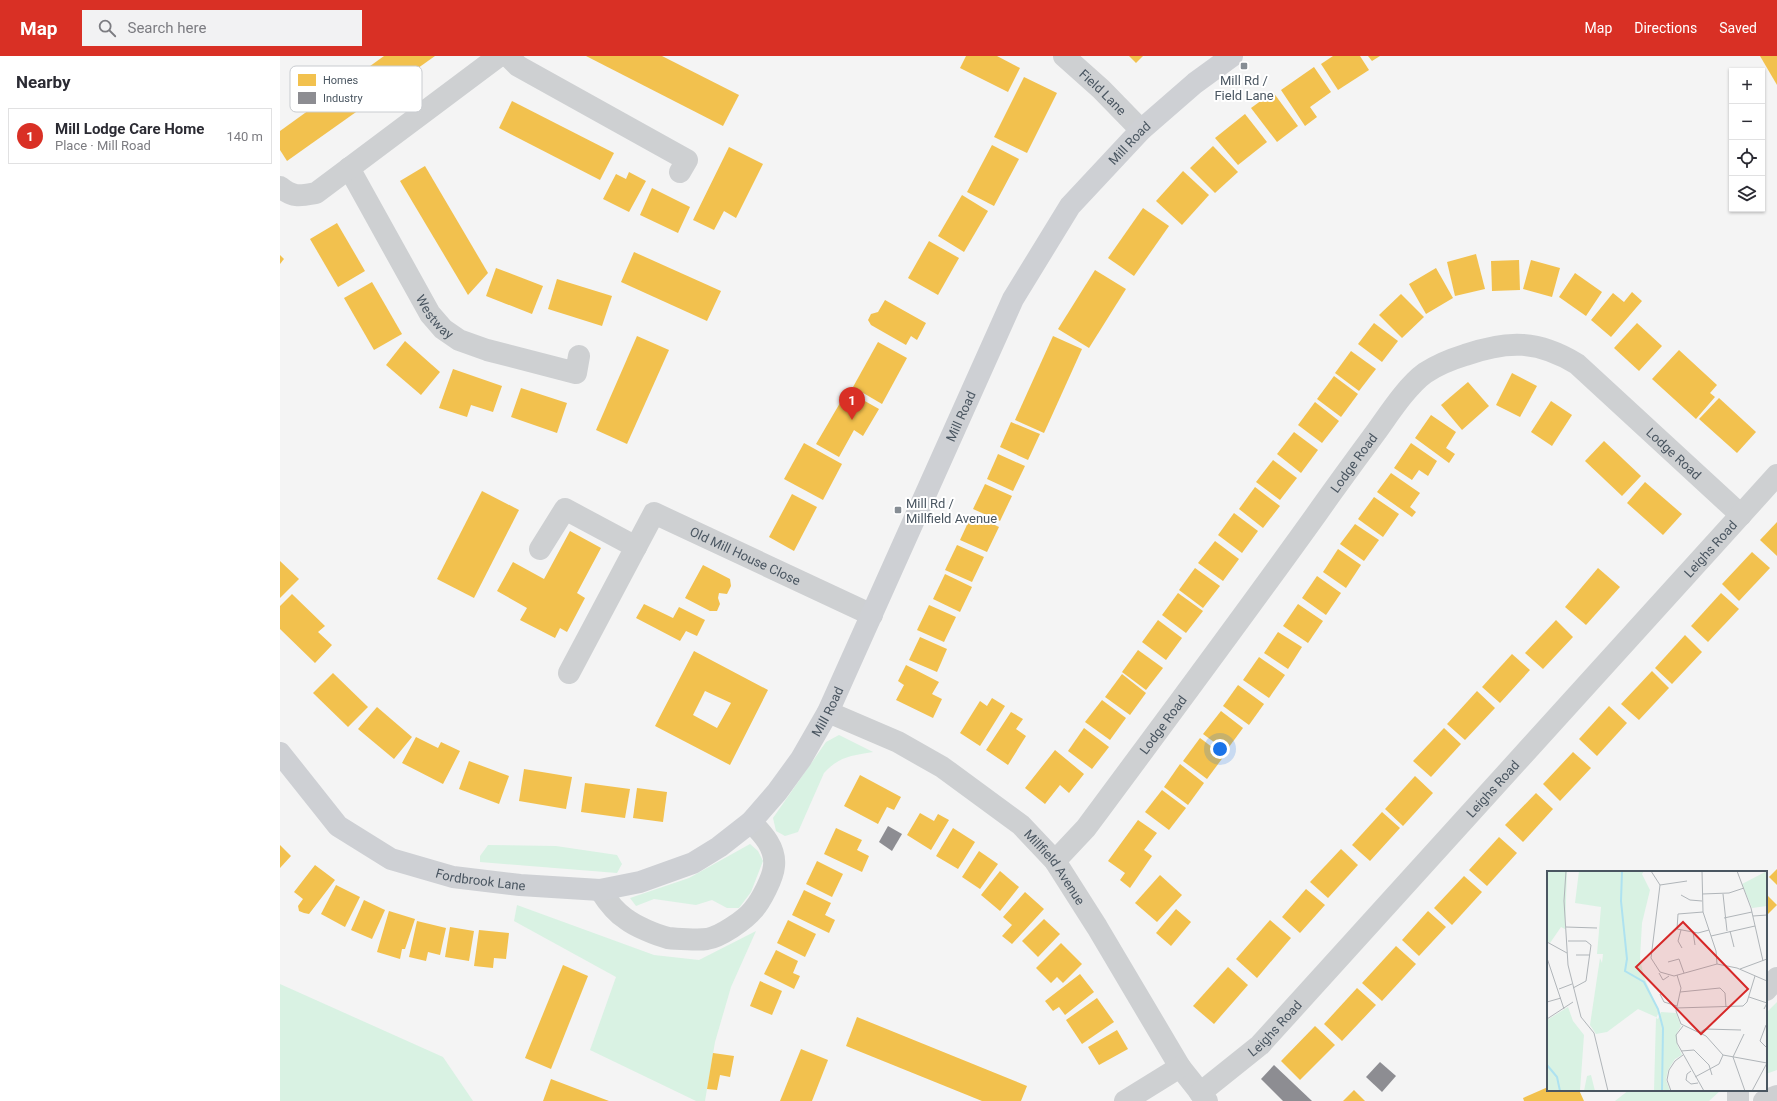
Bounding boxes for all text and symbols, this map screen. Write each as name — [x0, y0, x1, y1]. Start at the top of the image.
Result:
search box — [82, 10, 362, 46]
text: Map — [20, 17, 58, 40]
icon: search — [96, 17, 118, 39]
text: Search here — [128, 19, 206, 37]
text: Map — [1585, 20, 1612, 36]
text: Directions — [1634, 20, 1697, 36]
text: Saved — [1719, 20, 1757, 36]
marker: Mill Rd / Field Lane — [1239, 61, 1249, 71]
legend — [290, 66, 422, 112]
street label: Field Lane — [1076, 66, 1129, 118]
map controls — [1729, 68, 1765, 212]
button: + — [1729, 68, 1765, 104]
text: Nearby — [16, 72, 71, 92]
place label: Mill Rd / Field Lane — [1214, 73, 1274, 103]
text: Homes — [323, 74, 359, 87]
text: Industry — [323, 92, 363, 105]
button: − — [1729, 104, 1765, 140]
street label: Mill Road — [1105, 118, 1153, 168]
text: Mill Lodge Care Home — [55, 120, 204, 138]
text: 1 — [26, 129, 34, 144]
text: 140 m — [226, 129, 263, 144]
text: Place · Mill Road — [55, 138, 151, 153]
button: locate — [1729, 140, 1765, 176]
button: layers — [1729, 176, 1765, 212]
street label: Westway — [413, 292, 457, 342]
pin: 1 — [839, 387, 865, 420]
street label: Mill Road — [943, 388, 978, 444]
street label: Lodge Road — [1643, 424, 1704, 482]
street label: Lodge Road — [1327, 430, 1380, 495]
place label: Mill Rd / Millfield Avenue — [906, 496, 997, 526]
marker: Mill Rd / Millfield Avenue — [893, 505, 903, 515]
street label: Leighs Road — [1681, 517, 1740, 580]
street label: Old Mill House Close — [688, 523, 803, 588]
street label: Mill Road — [808, 684, 846, 739]
street label: Lodge Road — [1136, 692, 1189, 757]
your location — [1210, 739, 1230, 759]
street label: Leighs Road — [1463, 757, 1522, 820]
street label: Millfield Avenue — [1021, 826, 1088, 908]
street label: Fordbrook Lane — [434, 865, 526, 893]
inset map — [1547, 871, 1767, 1091]
street label: Leighs Road — [1245, 997, 1304, 1059]

